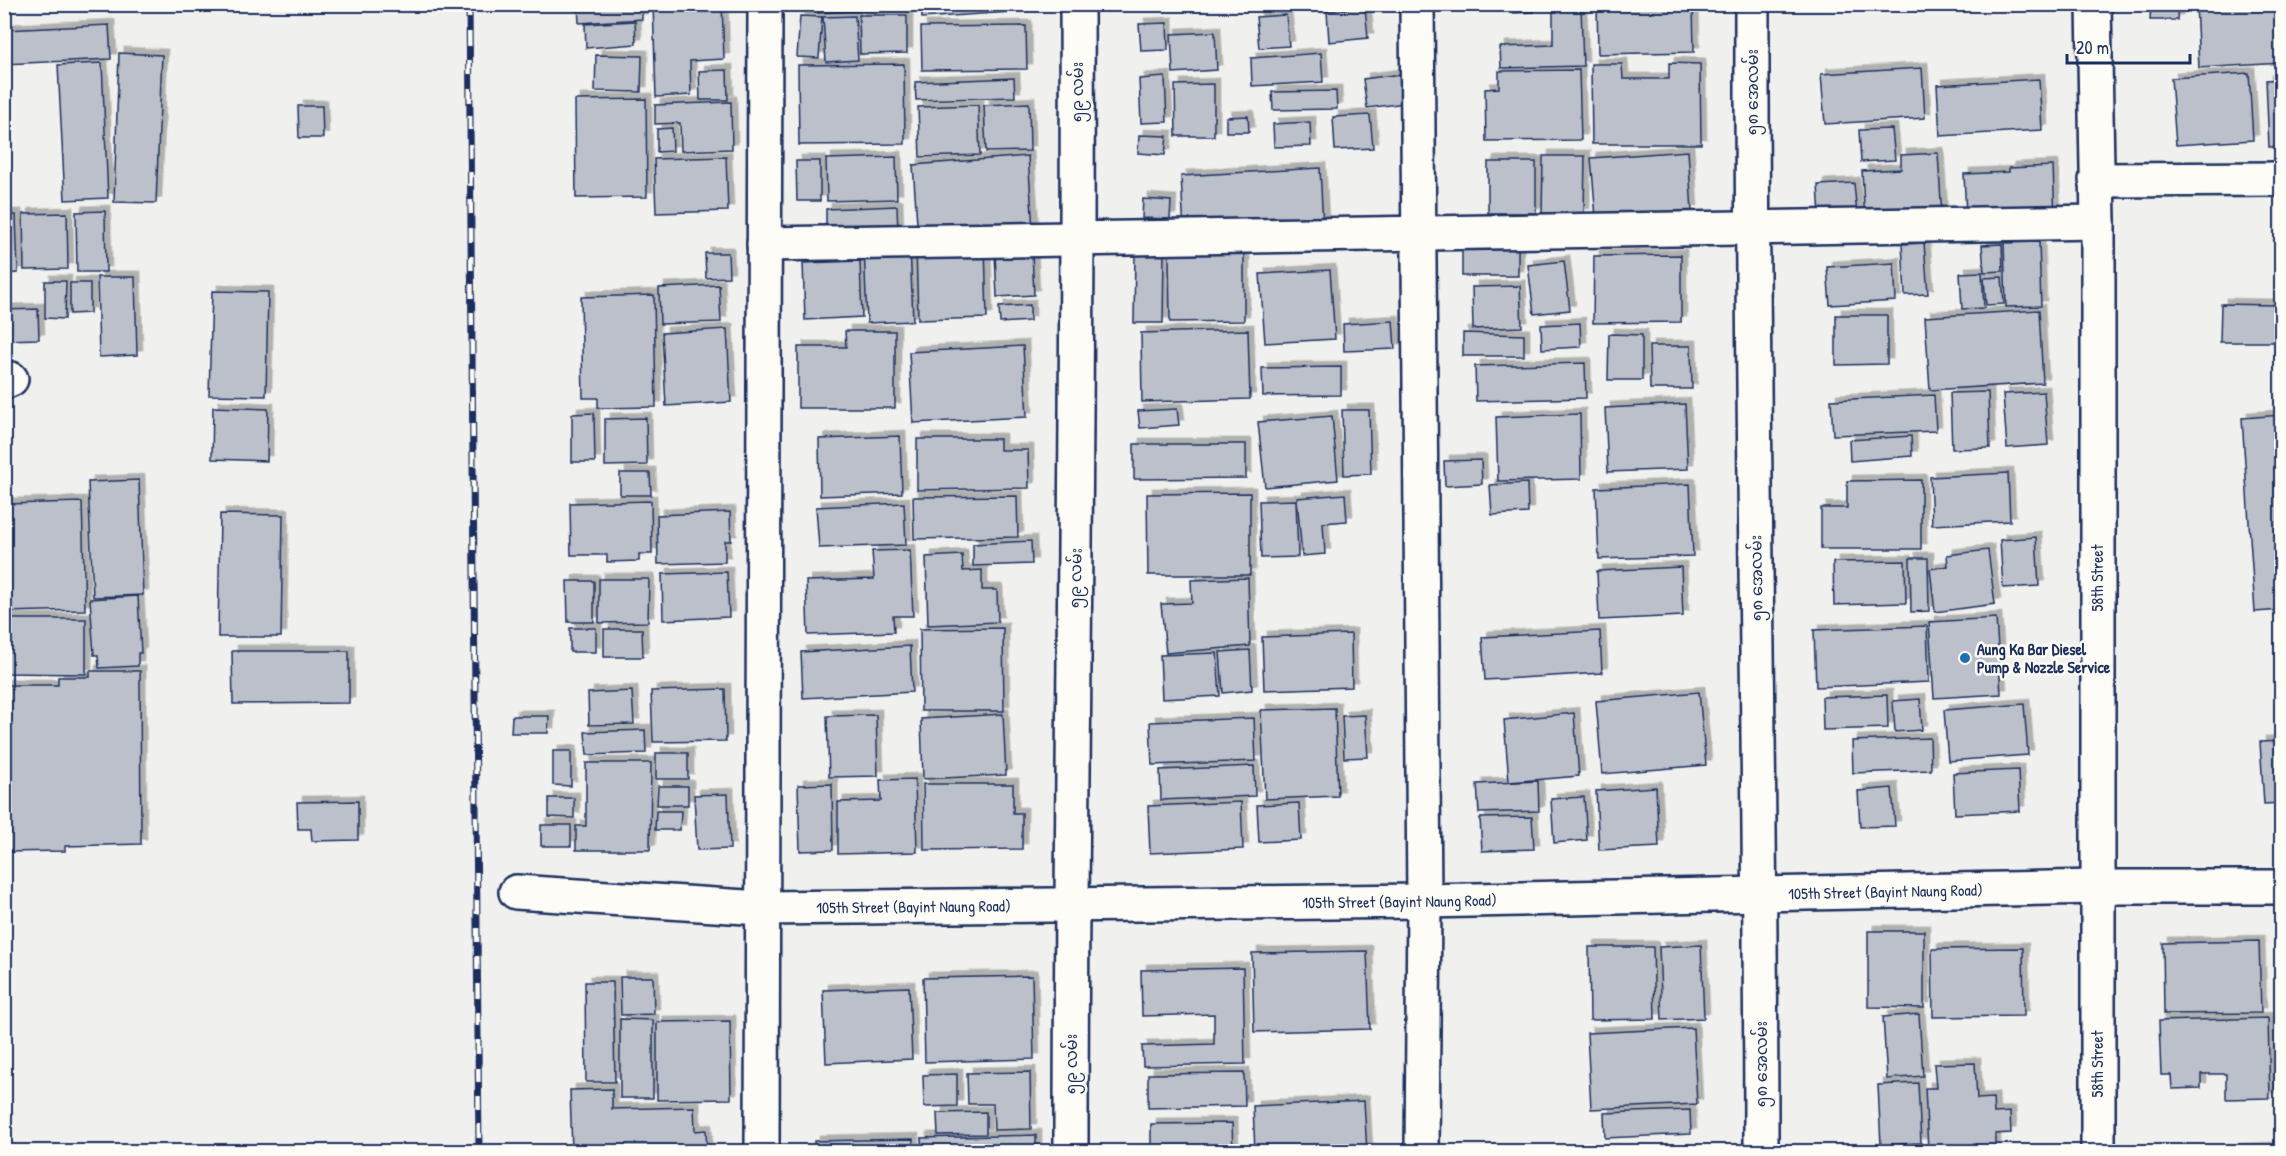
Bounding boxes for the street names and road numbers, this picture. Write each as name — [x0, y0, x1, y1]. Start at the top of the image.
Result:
street label: ၅၈ အေလမ်း — [1741, 49, 1766, 135]
street label: ၅၉ လမ်း — [1066, 62, 1091, 122]
street label: ၅၈ အေလမ်း — [1744, 535, 1771, 621]
street label: 58th Street — [2086, 544, 2108, 611]
street label: ၅၉ လမ်း — [1063, 548, 1090, 608]
street label: 105th Street (Bayint Naung Road) — [1788, 878, 1983, 904]
street label: 105th Street (Bayint Naung Road) — [1302, 888, 1497, 913]
street label: 105th Street (Bayint Naung Road) — [816, 894, 1011, 918]
street label: ၅၈ အေလမ်း — [1750, 1021, 1775, 1107]
street label: 58th Street — [2086, 1030, 2108, 1097]
street label: ၅၉ လမ်း — [1060, 1034, 1085, 1094]

